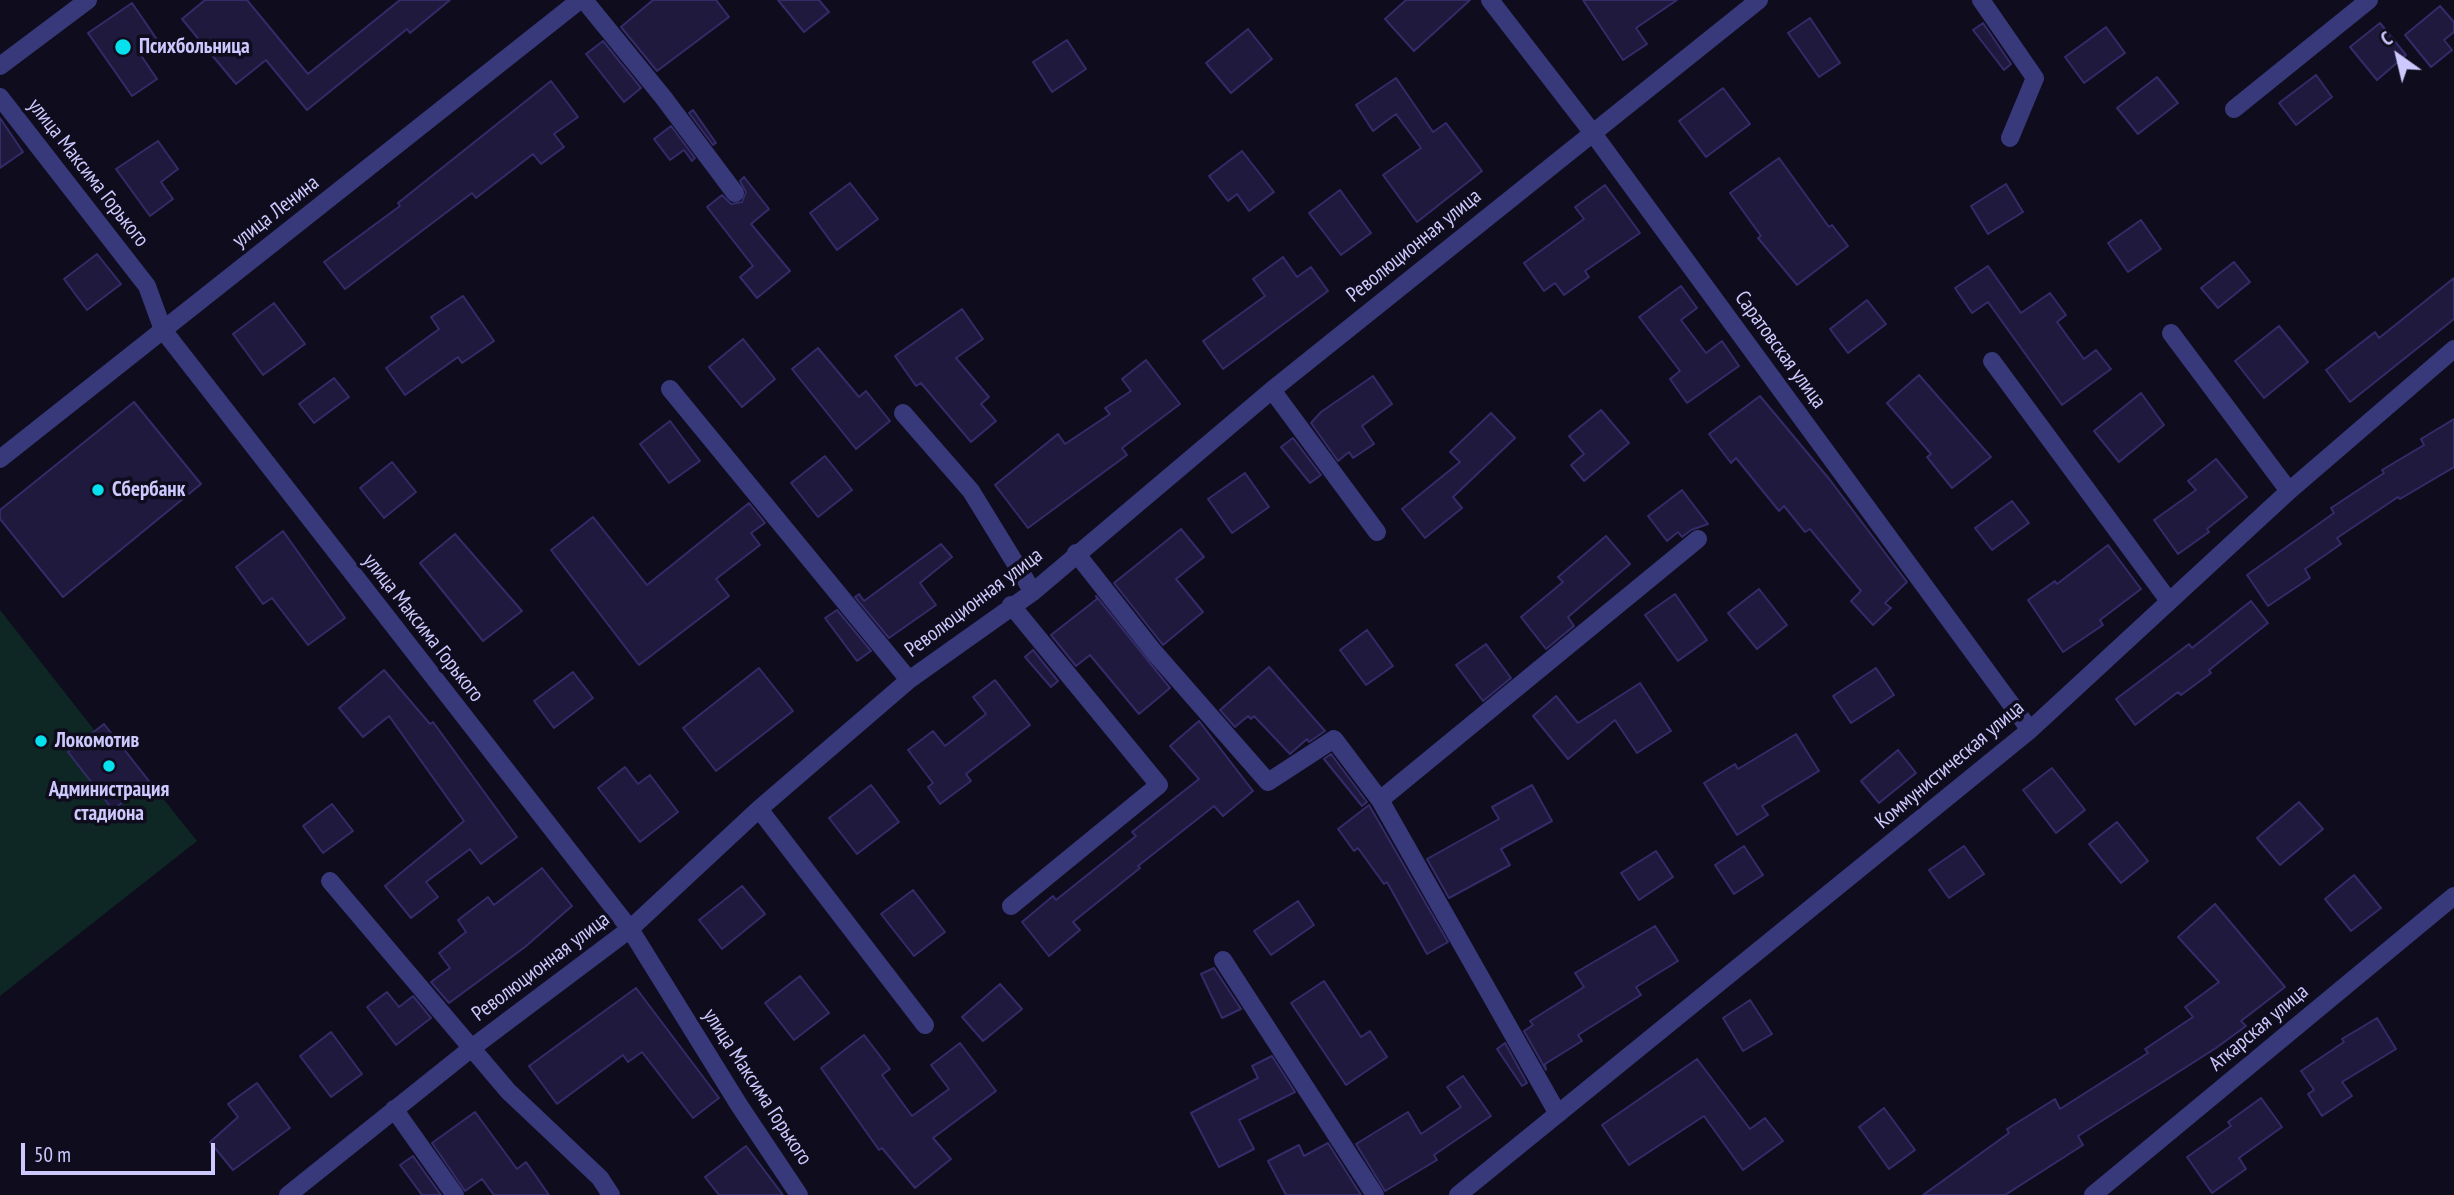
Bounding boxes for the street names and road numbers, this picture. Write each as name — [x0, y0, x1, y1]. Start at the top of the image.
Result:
street label: улица Максима Горького — [22, 94, 154, 252]
street label: улица Ленина — [228, 170, 324, 254]
street label: Революционная улица — [1342, 184, 1486, 308]
street label: Саратовская улица — [1729, 286, 1831, 414]
street label: Революционная улица — [900, 543, 1048, 663]
street label: улица Максима Горького — [357, 549, 489, 707]
street label: Коммунистическая улица — [1871, 695, 2029, 835]
street label: Революционная улица — [467, 907, 615, 1027]
street label: Аткарская улица — [2204, 979, 2314, 1077]
street label: улица Максима Горького — [697, 1004, 817, 1170]

